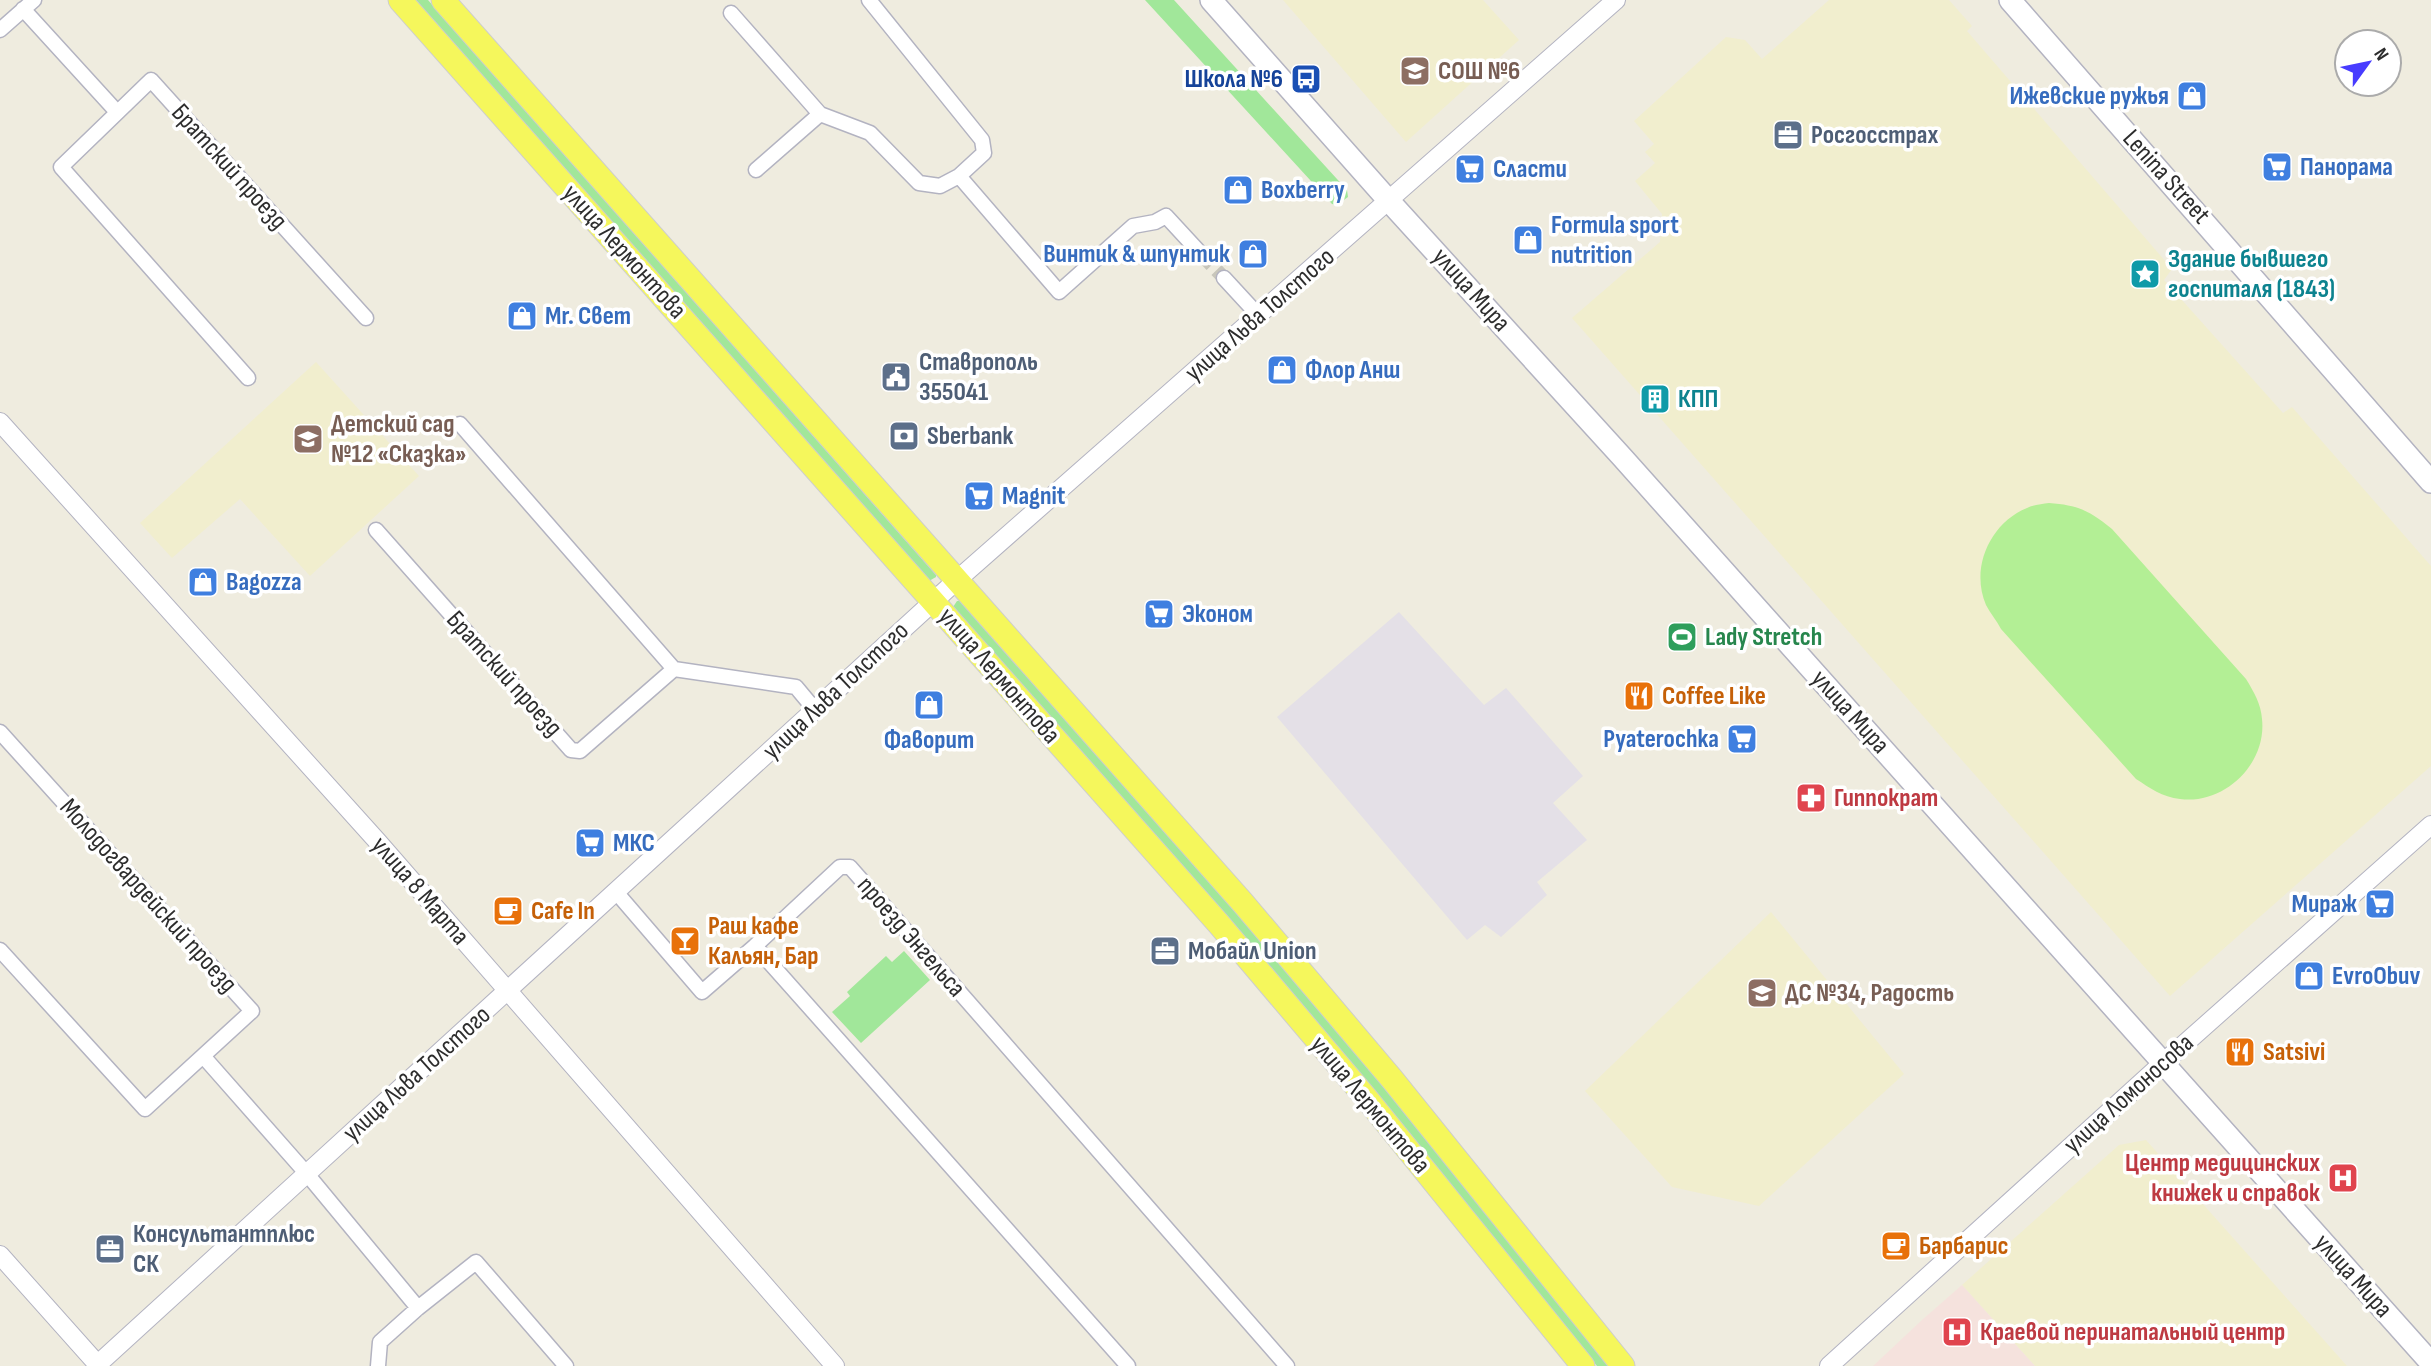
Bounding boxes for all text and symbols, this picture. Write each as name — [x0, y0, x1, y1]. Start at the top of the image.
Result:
north arrow — [2333, 28, 2403, 98]
text: N — [2369, 44, 2393, 65]
school or university icon: СОШ №6 — [1398, 54, 1432, 88]
place label: СОШ №6 — [1438, 56, 1520, 87]
bus stop icon: Школа №6 — [1289, 62, 1323, 96]
place label: Школа №6 — [1185, 64, 1283, 95]
shop icon: Ижевские ружья — [2175, 79, 2209, 113]
place label: Ижевские ружья — [2009, 81, 2169, 112]
street label: Братский проезд — [165, 98, 293, 236]
office icon: Росгосстрах — [1771, 118, 1805, 152]
place label: Росгосстрах — [1811, 120, 1938, 151]
street label: Lenina Street — [2116, 124, 2216, 230]
supermarket icon: Панорама — [2260, 150, 2294, 184]
supermarket icon: Сласти — [1453, 152, 1487, 186]
place label: Панорама — [2300, 152, 2393, 183]
place label: Сласти — [1493, 154, 1567, 185]
shop icon: Boxberry — [1221, 173, 1255, 207]
place label: Boxberry — [1261, 175, 1345, 206]
street label: улица Лермонтова — [556, 178, 692, 326]
place label: Formula sport nutrition — [1551, 210, 1679, 271]
shop icon: Formula sport nutrition — [1511, 223, 1545, 257]
shop icon: Винтик & шпунтик — [1236, 237, 1270, 271]
place label: Винтик & шпунтик — [1043, 239, 1230, 270]
street label: улица Льва Толстого — [1179, 242, 1341, 388]
street label: улица Мира — [1425, 242, 1517, 338]
place label: Здание бывшего госпиталя (1843) — [2168, 244, 2335, 305]
place icon: Здание бывшего госпиталя (1843) — [2128, 257, 2162, 291]
shop icon: Mr. Свет — [505, 299, 539, 333]
place label: Mr. Свет — [545, 301, 631, 332]
place label: Ставрополь 355041 — [919, 347, 1038, 408]
shop icon: Флор Анш — [1265, 353, 1299, 387]
place label: Флор Анш — [1305, 355, 1400, 386]
public building icon: Ставрополь 355041 — [879, 360, 913, 394]
building icon: КПП — [1638, 382, 1672, 416]
place label: КПП — [1678, 384, 1718, 415]
place label: Детский сад №12 «Сказка» — [331, 409, 466, 470]
bank icon: Sberbank — [887, 419, 921, 453]
place label: Sberbank — [927, 421, 1014, 452]
school or university icon: Детский сад №12 «Сказка» — [291, 422, 325, 456]
supermarket icon: Magnit — [962, 479, 996, 513]
place label: Magnit — [1002, 481, 1066, 512]
shop icon: Bagozza — [186, 565, 220, 599]
place label: Bagozza — [226, 567, 302, 598]
supermarket icon: Эконом — [1142, 597, 1176, 631]
place label: Эконом — [1182, 599, 1253, 630]
street label: улица Лермонтова — [932, 602, 1066, 750]
street label: Братский проезд — [440, 605, 568, 743]
street label: улица Льва Толстого — [757, 616, 915, 766]
sports icon: Lady Stretch — [1665, 620, 1699, 654]
place label: Lady Stretch — [1705, 622, 1822, 653]
street label: улица Мира — [1804, 664, 1896, 760]
restaurant icon: Coffee Like — [1622, 679, 1656, 713]
place label: Coffee Like — [1662, 681, 1766, 712]
shop icon: Фаворит — [912, 688, 946, 722]
supermarket icon: Pyaterochka — [1725, 722, 1759, 756]
place label: Pyaterochka — [1603, 724, 1719, 755]
place label: Фаворит — [884, 725, 974, 756]
pharmacy icon: Гиппократ — [1794, 781, 1828, 815]
place label: Гиппократ — [1834, 783, 1938, 814]
street label: Молодогвардейский проезд — [53, 793, 243, 999]
supermarket icon: МКС — [573, 826, 607, 860]
place label: МКС — [613, 828, 655, 859]
street label: улица 8 Марта — [365, 831, 475, 951]
street label: проезд Энгельса — [850, 870, 972, 1004]
supermarket icon: Мираж — [2363, 887, 2397, 921]
place label: Мираж — [2292, 889, 2357, 920]
cafe icon: Cafe In — [491, 894, 525, 928]
place label: Cafe In — [531, 896, 595, 927]
place label: Раш кафе Кальян, Бар — [708, 911, 819, 972]
bar icon: Раш кафе Кальян, Бар — [668, 924, 702, 958]
office icon: Мобайл Union — [1148, 934, 1182, 968]
place label: Мобайл Union — [1188, 936, 1317, 967]
shop icon: EvroObuv — [2292, 959, 2326, 993]
place label: EvroObuv — [2332, 961, 2420, 992]
school or university icon: ДС №34, Радость — [1745, 976, 1779, 1010]
place label: ДС №34, Радость — [1785, 978, 1954, 1009]
street label: улица Льва Толстого — [337, 1000, 497, 1148]
street label: улица Ломоносова — [2058, 1028, 2200, 1160]
street label: улица Лермонтова — [1303, 1030, 1437, 1180]
restaurant icon: Satsivi — [2223, 1035, 2257, 1069]
place label: Satsivi — [2263, 1037, 2325, 1068]
place label: Центр медицинских книжек и справок — [2125, 1148, 2320, 1209]
hospital icon: Центр медицинских книжек и справок — [2326, 1161, 2360, 1195]
place label: Консультантплюс СК — [133, 1219, 315, 1280]
street label: улица Мира — [2307, 1228, 2399, 1324]
cafe icon: Барбарис — [1879, 1229, 1913, 1263]
place label: Барбарис — [1919, 1231, 2009, 1262]
office icon: Консультантплюс СК — [93, 1232, 127, 1266]
hospital icon: Краевой перинатальный центр — [1940, 1315, 1974, 1349]
place label: Краевой перинатальный центр — [1980, 1317, 2285, 1348]

